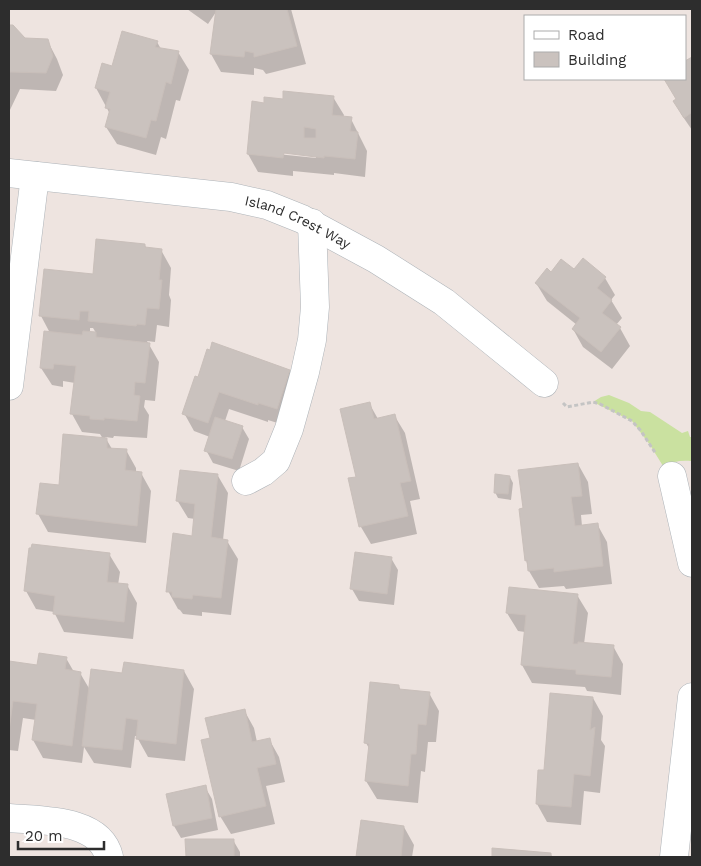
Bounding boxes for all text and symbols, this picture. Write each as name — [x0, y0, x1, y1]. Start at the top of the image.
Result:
legend — [524, 15, 686, 80]
text: Road — [568, 26, 605, 44]
text: Building — [568, 51, 626, 69]
street label: Island Crest Way — [243, 192, 354, 252]
scale bar — [18, 818, 104, 850]
text: 20 m — [25, 827, 63, 845]

